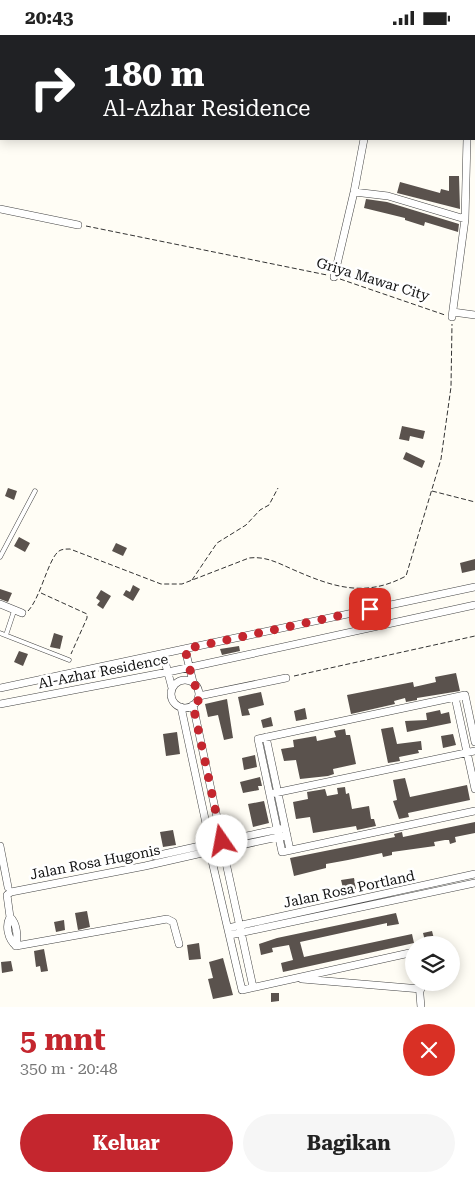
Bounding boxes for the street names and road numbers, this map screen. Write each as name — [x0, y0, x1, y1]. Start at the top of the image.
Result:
street label: Griya Mawar City — [315, 254, 432, 304]
street label: Al-Azhar Residence — [37, 651, 170, 691]
street label: Jalan Rosa Hugonis — [29, 841, 162, 882]
street label: Jalan Rosa Portland — [282, 867, 416, 911]

